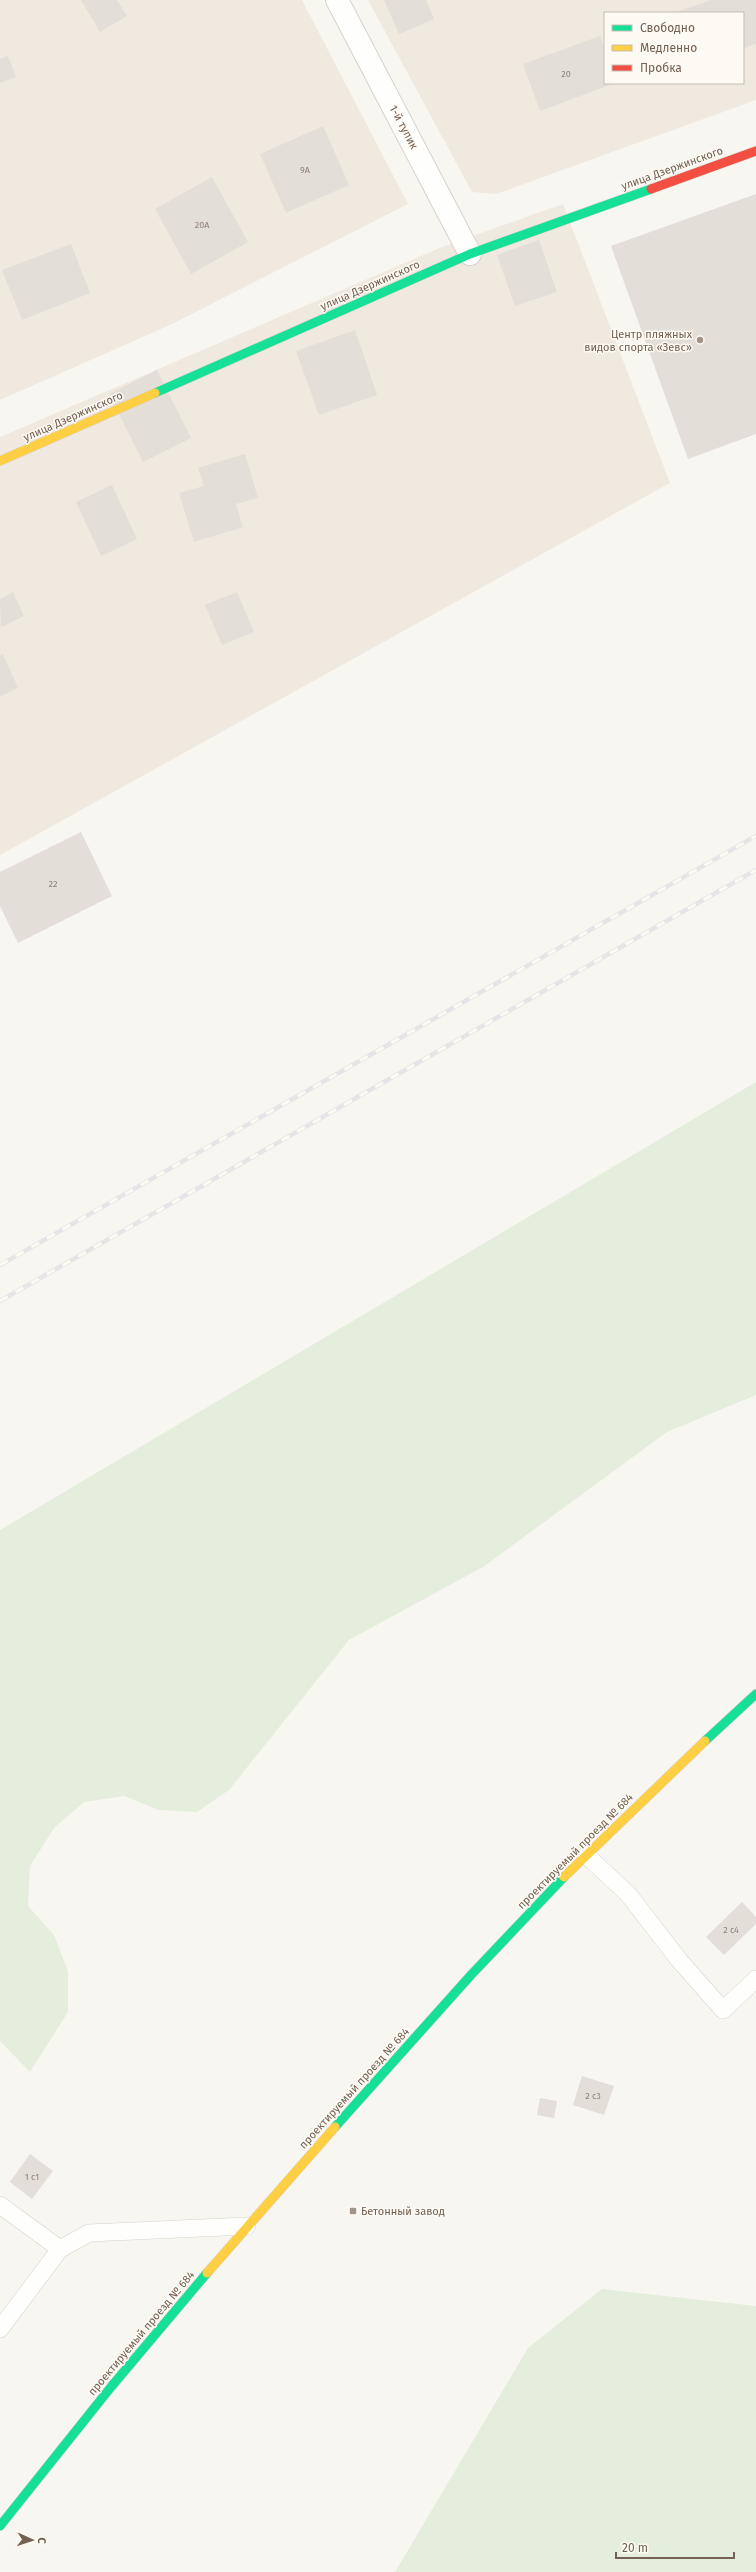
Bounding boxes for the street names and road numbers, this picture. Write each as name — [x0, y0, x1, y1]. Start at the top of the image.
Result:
street label: 1-й тупик — [387, 103, 421, 152]
street label: улица Дзержинского — [620, 144, 725, 193]
street label: улица Дзержинского — [319, 258, 422, 313]
street label: улица Дзержинского — [22, 389, 125, 444]
street label: проектируемый проезд № 684 — [515, 1791, 636, 1912]
street label: проектируемый проезд № 684 — [297, 2025, 412, 2151]
street label: проектируемый проезд № 684 — [86, 2268, 197, 2398]

